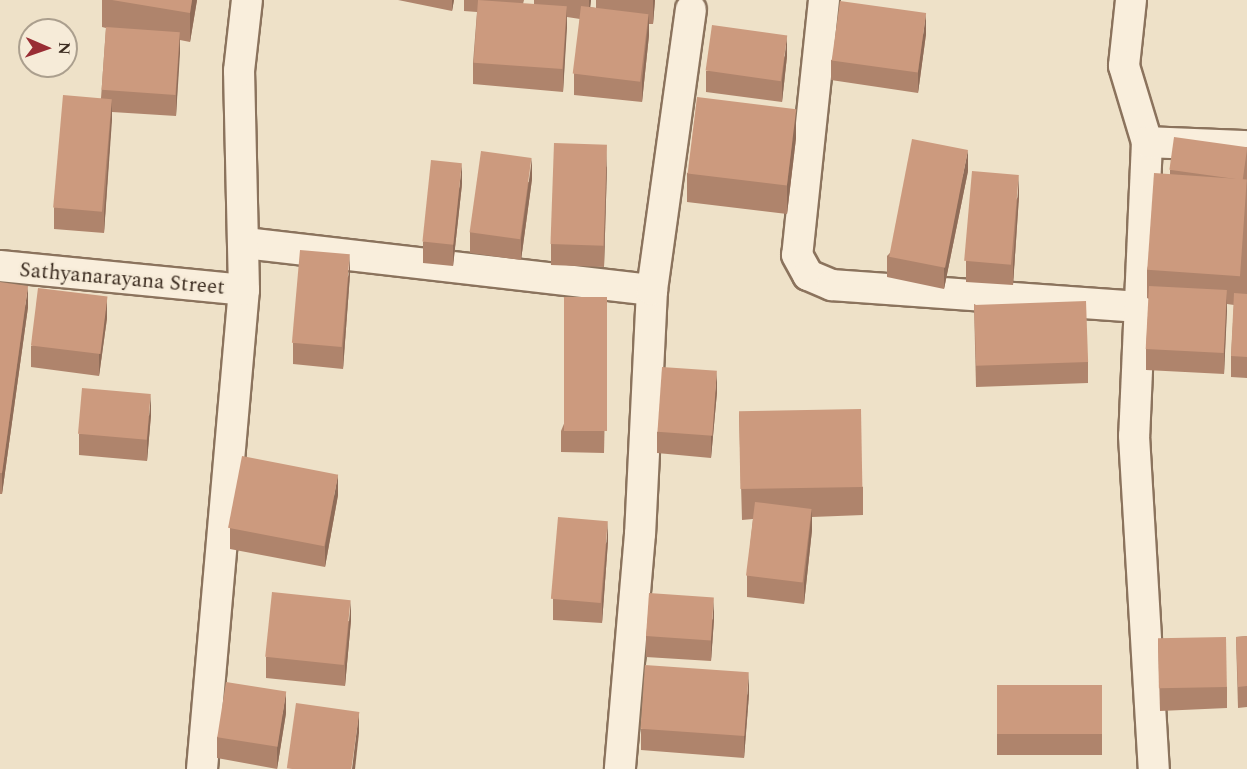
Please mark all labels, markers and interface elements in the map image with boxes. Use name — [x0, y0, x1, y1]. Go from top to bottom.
north arrow — [18, 18, 78, 78]
text: N — [52, 42, 76, 56]
street label: Sathyanarayana Street — [18, 257, 226, 301]

